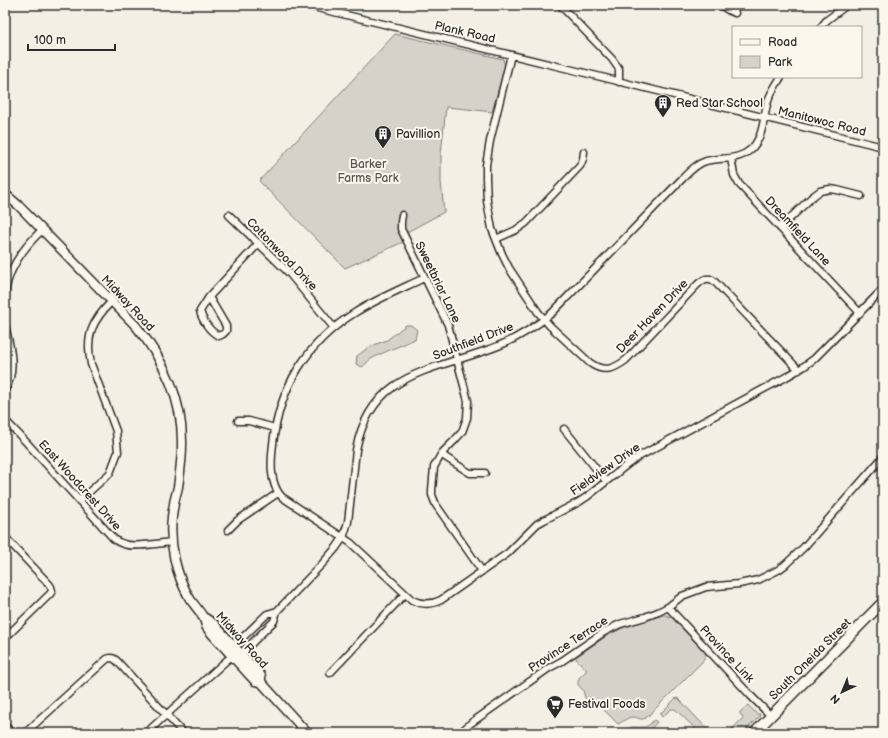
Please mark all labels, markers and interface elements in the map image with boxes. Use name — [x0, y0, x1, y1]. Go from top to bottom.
street label: Plank Road — [433, 18, 497, 47]
scale bar — [28, 26, 115, 52]
legend — [732, 26, 862, 78]
text: 100 m — [34, 33, 66, 48]
text: Road — [768, 35, 797, 50]
text: Park — [768, 55, 792, 70]
building icon: Red Star School — [653, 93, 673, 118]
place label: Red Star School — [676, 96, 763, 111]
street label: Manitowoc Road — [776, 103, 868, 140]
building icon: Pavillion — [373, 124, 393, 149]
place label: Pavillion — [396, 127, 440, 142]
park label: Barker Farms Park — [337, 157, 399, 186]
street label: Dreamfield Lane — [762, 193, 834, 269]
street label: Cottonwood Drive — [243, 215, 320, 294]
street label: Sweetbriar Lane — [411, 239, 464, 325]
street label: Midway Road — [98, 272, 157, 335]
street label: Deer Haven Drive — [613, 276, 691, 356]
street label: Southfield Drive — [431, 319, 515, 364]
street label: East Woodcrest Drive — [35, 437, 124, 534]
street label: Fieldview Drive — [568, 440, 643, 499]
street label: Midway Road — [212, 609, 271, 672]
street label: Province Terrace — [526, 613, 611, 676]
street label: South Oneida Street — [766, 615, 855, 703]
street label: Province Link — [696, 623, 757, 686]
north arrow — [822, 672, 862, 712]
text: N — [828, 691, 843, 706]
supermarket icon: Festival Foods — [545, 694, 565, 719]
place label: Festival Foods — [568, 697, 646, 712]

